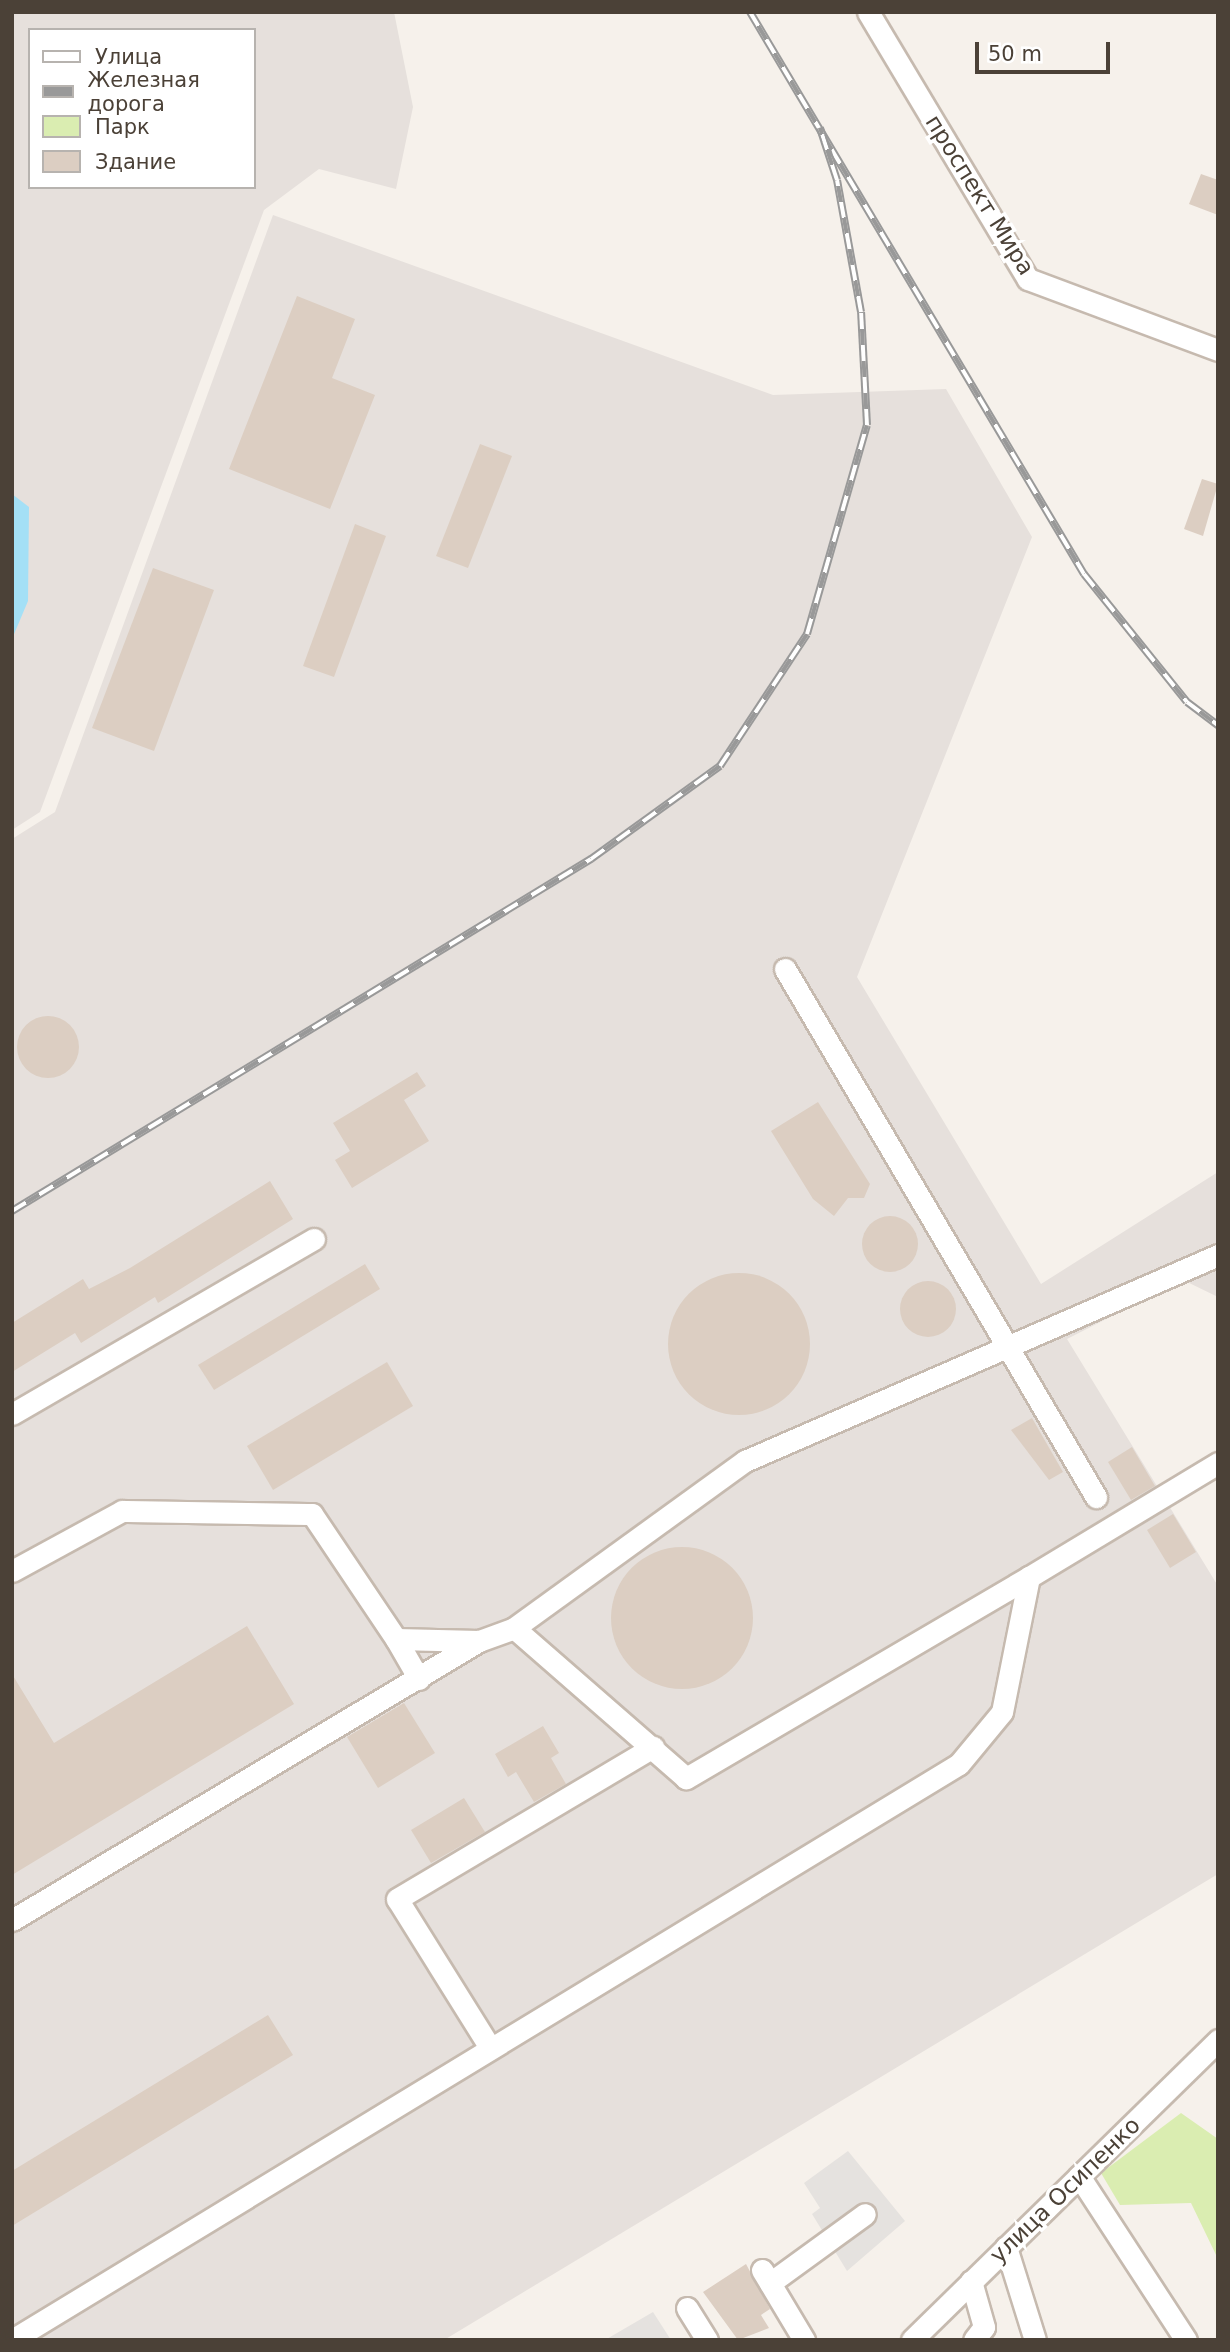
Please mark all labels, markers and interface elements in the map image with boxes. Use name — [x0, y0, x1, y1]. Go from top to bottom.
legend — [28, 28, 256, 189]
scale bar — [978, 28, 1113, 72]
text: 50 m — [988, 42, 1042, 66]
text: Улица — [95, 45, 162, 69]
text: Железная дорога — [88, 68, 200, 116]
street label: проспект Мира — [920, 110, 1040, 280]
text: Парк — [95, 115, 150, 139]
text: Здание — [95, 150, 176, 174]
street label: улица Осипенко — [984, 2111, 1146, 2269]

